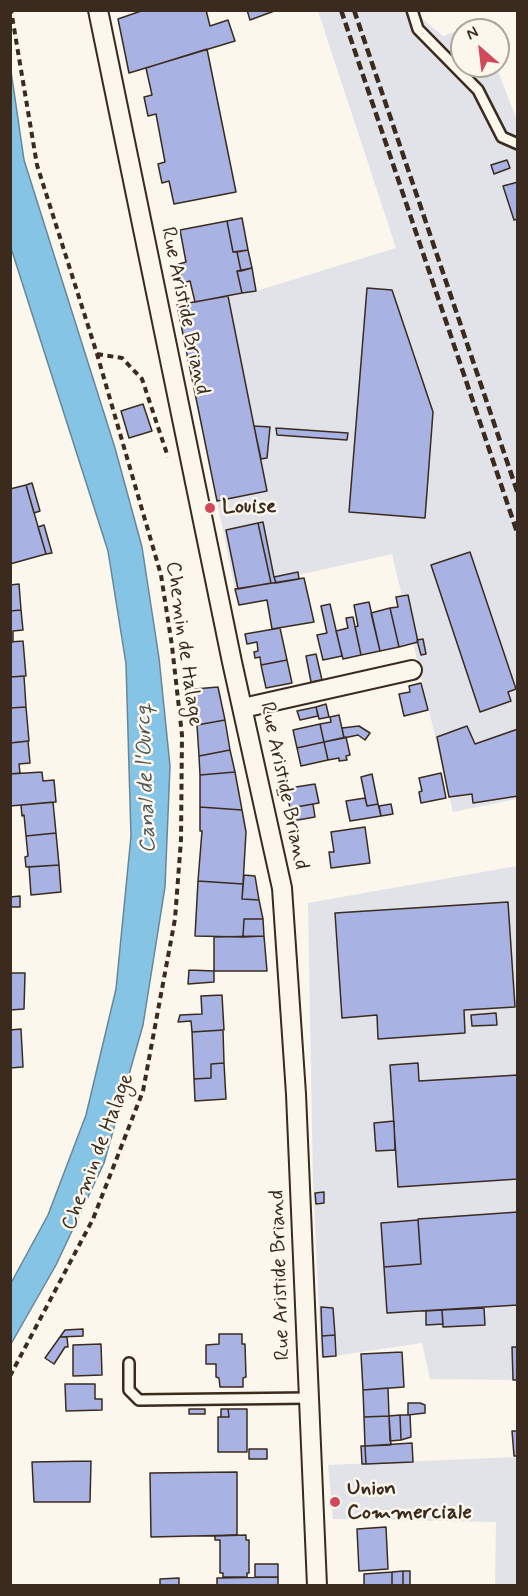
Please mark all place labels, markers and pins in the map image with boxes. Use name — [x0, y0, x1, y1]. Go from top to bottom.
place label: Louise — [222, 495, 276, 521]
marker: Louise — [203, 501, 217, 515]
place label: Union Commerciale — [347, 1477, 472, 1527]
marker: Union Commerciale — [328, 1495, 342, 1509]

